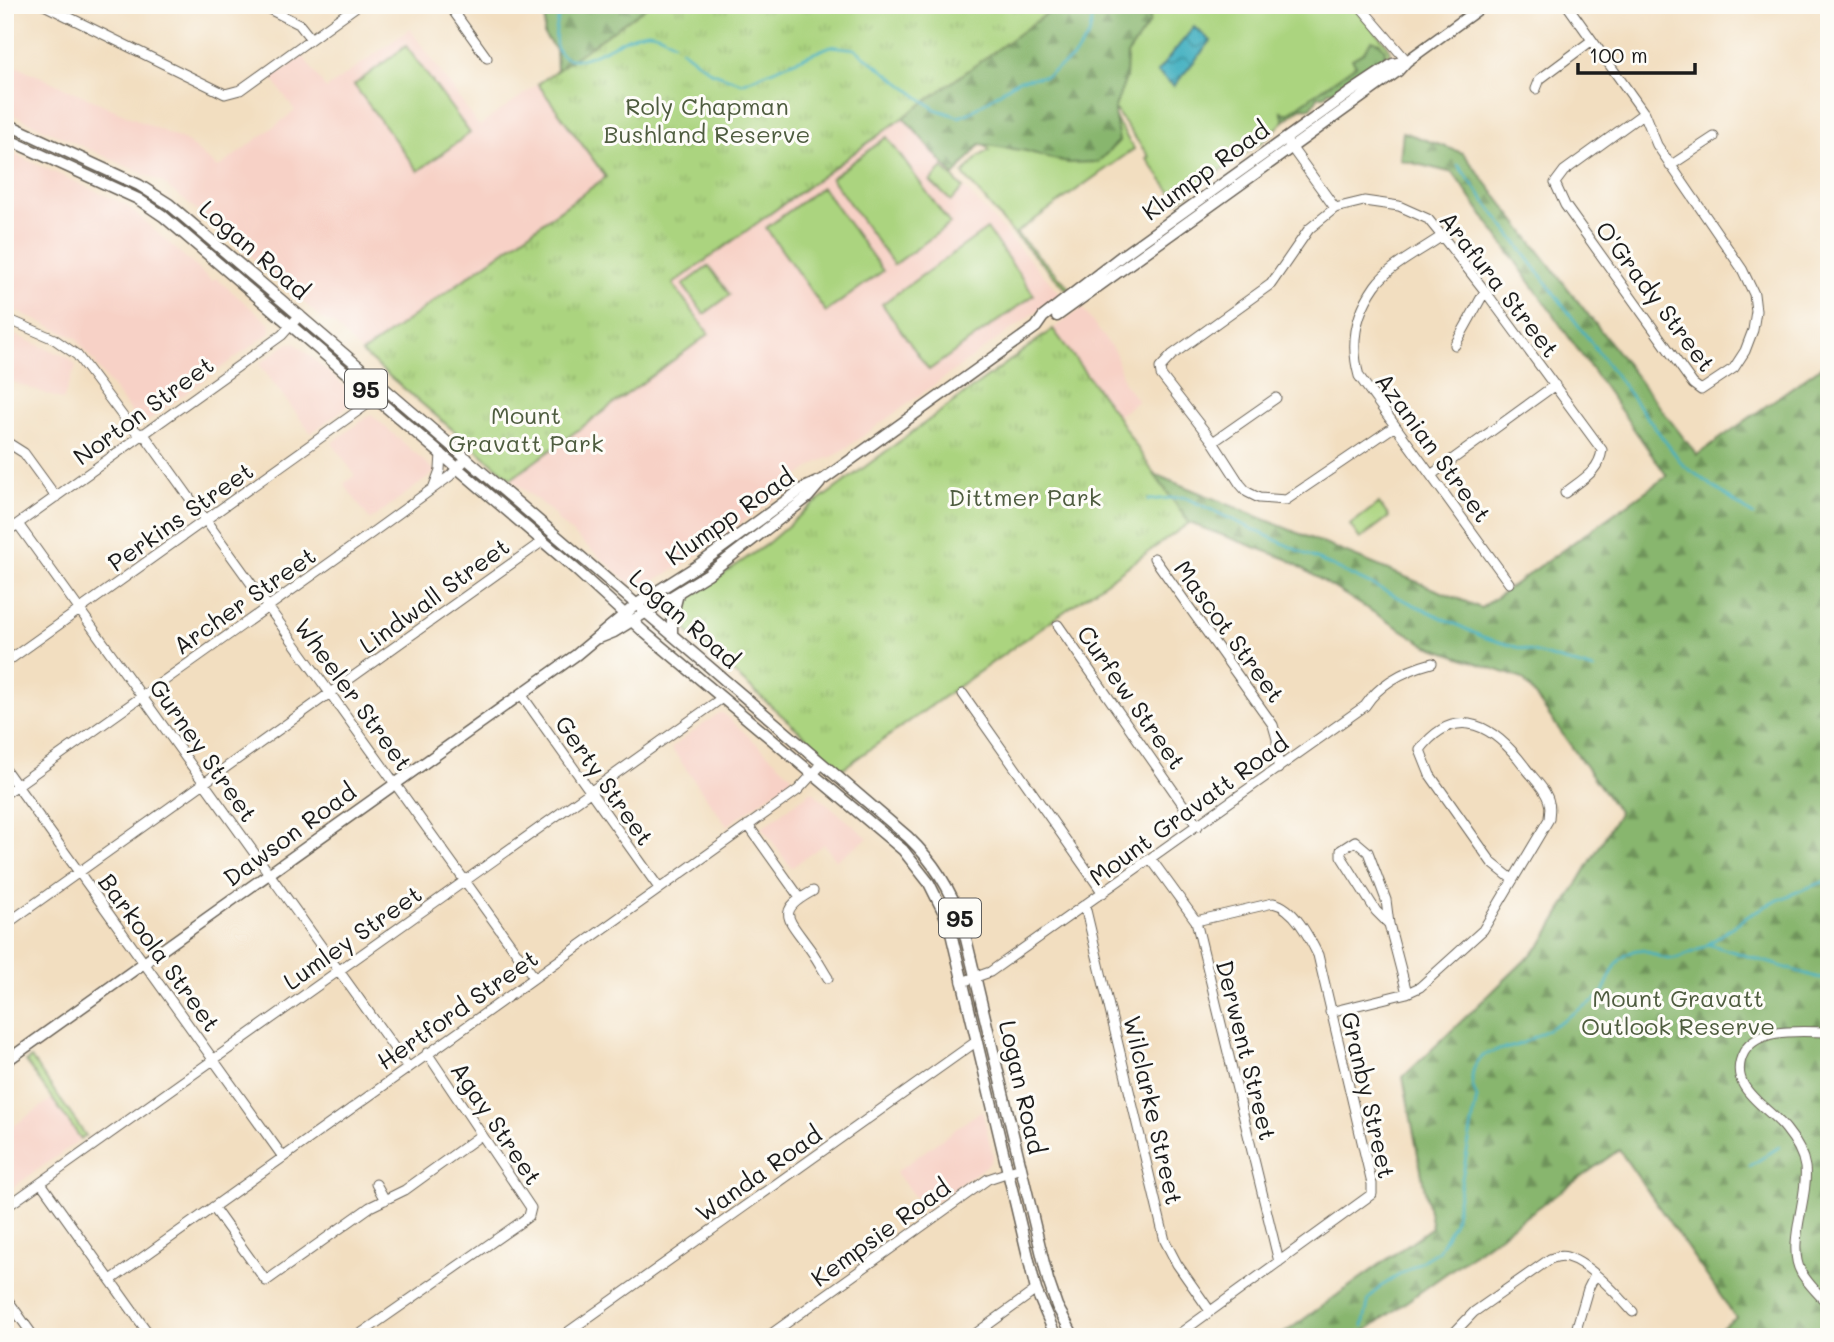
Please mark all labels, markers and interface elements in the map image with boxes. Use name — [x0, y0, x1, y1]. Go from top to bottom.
scale bar — [1578, 32, 1696, 76]
text: 100 m — [1589, 41, 1648, 68]
park label: Roly Chapman Bushland Reserve — [604, 90, 810, 149]
street label: Klumpp Road — [1135, 113, 1275, 227]
street label: Logan Road — [193, 193, 317, 305]
street label: Arafura Street — [1433, 205, 1567, 363]
street label: O'Grady Street — [1589, 214, 1723, 378]
street label: Norton Street — [67, 349, 219, 471]
street label: Azanian Street — [1369, 366, 1499, 528]
road number: 95 — [345, 370, 387, 408]
park label: Mount Gravatt Park — [448, 399, 604, 458]
street label: Perkins Street — [101, 454, 259, 578]
street label: Klumpp Road — [659, 460, 799, 572]
park label: Dittmer Park — [948, 481, 1102, 512]
street label: Lindwall Street — [353, 530, 515, 660]
street label: Archer Street — [167, 539, 321, 661]
street label: Mascot Street — [1168, 554, 1292, 708]
street label: Logan Road — [623, 562, 747, 674]
street label: Wheeler Street — [288, 612, 420, 776]
street label: Curfew Street — [1071, 619, 1193, 775]
street label: Gurney Street — [143, 672, 265, 828]
street label: Gerty Street — [549, 709, 661, 851]
street label: Mount Gravatt Road — [1082, 726, 1294, 892]
street label: Dawson Road — [216, 775, 362, 893]
street label: Barkoola Street — [92, 867, 228, 1037]
street label: Lumley Street — [277, 878, 427, 996]
road number: 95 — [939, 898, 981, 937]
street label: Hertford Street — [371, 942, 543, 1076]
street label: Derwent Street — [1210, 957, 1284, 1143]
park label: Mount Gravatt Outlook Reserve — [1581, 982, 1775, 1041]
street label: Granby Street — [1335, 1009, 1403, 1181]
street label: Wilclarke Street — [1117, 1012, 1191, 1208]
street label: Logan Road — [993, 1017, 1053, 1157]
street label: Agay Street — [444, 1055, 550, 1191]
street label: Wanda Road — [689, 1118, 827, 1228]
street label: Kempsie Road — [804, 1171, 956, 1293]

